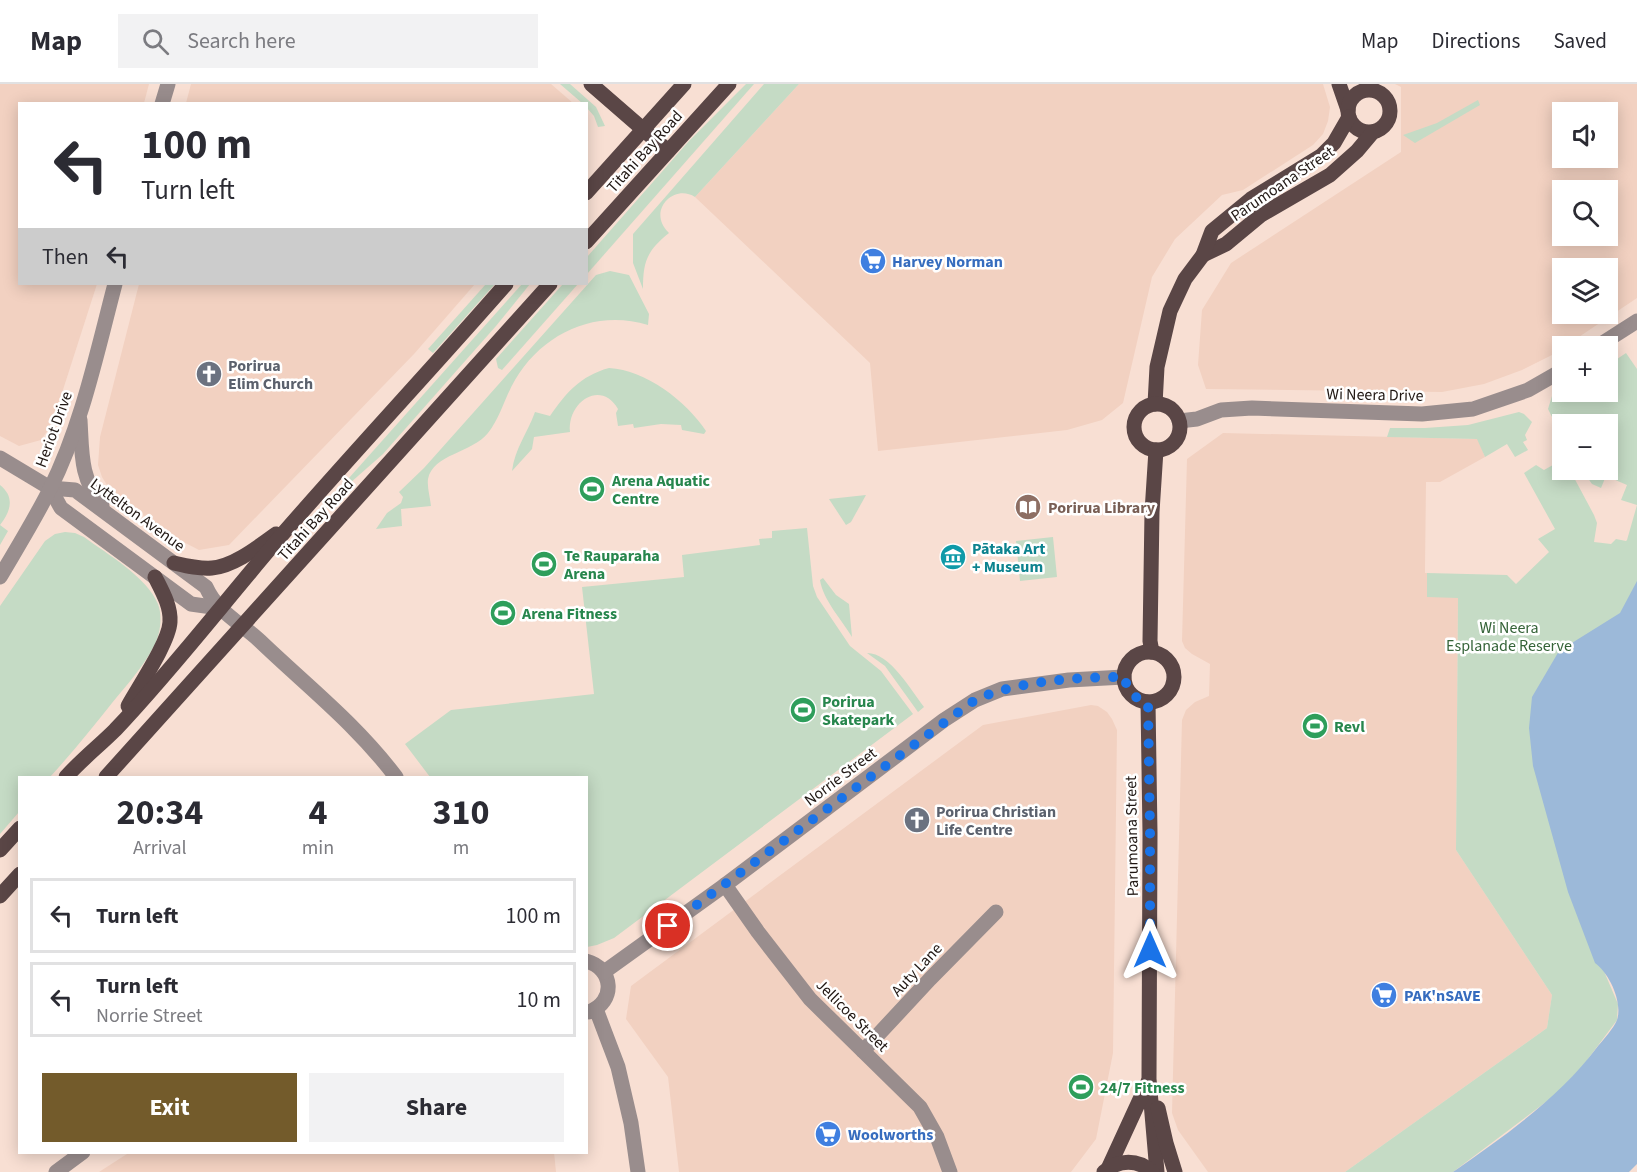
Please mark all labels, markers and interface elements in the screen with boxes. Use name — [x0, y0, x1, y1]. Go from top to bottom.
search box — [118, 14, 538, 68]
text: Map — [30, 21, 82, 61]
icon: search — [139, 25, 172, 58]
text: Search here — [187, 25, 296, 57]
text: Map — [1361, 26, 1399, 56]
text: Directions — [1432, 26, 1520, 56]
text: Saved — [1553, 26, 1607, 56]
map controls — [1552, 102, 1618, 480]
button: sound — [1552, 102, 1618, 168]
street label: Titahi Bay Road — [602, 106, 688, 198]
text: 100 m — [141, 115, 252, 175]
icon: left — [42, 126, 120, 204]
street label: Parumoana Street — [1226, 141, 1339, 227]
text: Turn left — [141, 171, 235, 210]
button: search — [1552, 180, 1618, 246]
icon: left — [101, 240, 134, 273]
text: Then — [42, 241, 89, 273]
supermarket icon: Harvey Norman — [858, 246, 888, 276]
place label: Harvey Norman — [892, 251, 1003, 273]
button: layers — [1552, 258, 1618, 324]
button: + — [1552, 336, 1618, 402]
place label: Porirua Elim Church — [228, 355, 313, 395]
church icon: Porirua Elim Church — [194, 359, 224, 389]
street label: Wi Neera Drive — [1326, 383, 1424, 407]
street label: Heriot Drive — [30, 388, 78, 470]
button: − — [1552, 414, 1618, 480]
place label: Arena Aquatic Centre — [611, 470, 711, 510]
street label: Lyttelton Avenue — [86, 473, 189, 557]
street label: Titahi Bay Road — [273, 474, 359, 566]
sports icon: Arena Aquatic Centre — [577, 474, 607, 504]
library icon: Porirua Library — [1013, 492, 1043, 522]
place label: Porirua Library — [1048, 497, 1156, 519]
place label: Pātaka Art + Museum — [972, 538, 1045, 578]
museum icon: Pātaka Art + Museum — [938, 542, 968, 572]
place label: Te Rauparaha Arena — [563, 545, 660, 585]
sports icon: Te Rauparaha Arena — [529, 549, 559, 579]
sports icon: Arena Fitness — [488, 598, 518, 628]
place label: Arena Fitness — [521, 603, 617, 625]
park label: Wi Neera Esplanade Reserve — [1446, 617, 1572, 657]
place label: Porirua Skatepark — [822, 691, 895, 731]
sports icon: Porirua Skatepark — [788, 695, 818, 725]
sports icon: Revl — [1300, 711, 1330, 741]
place label: Revl — [1334, 716, 1365, 738]
street label: Norrie Street — [800, 742, 882, 811]
street label: Parumoana Street — [1120, 775, 1144, 896]
text: 20:34 — [116, 787, 203, 838]
text: 4 — [308, 787, 327, 838]
text: 310 — [433, 787, 490, 838]
place label: Porirua Christian Life Centre — [936, 801, 1056, 841]
church icon: Porirua Christian Life Centre — [902, 805, 932, 835]
text: Arrival — [133, 834, 187, 862]
text: min — [302, 834, 334, 862]
text: m — [453, 834, 469, 862]
icon: left — [45, 899, 78, 932]
text: Turn left — [96, 900, 178, 932]
text: 100 m — [506, 900, 561, 932]
pin — [642, 900, 693, 951]
icon: arrive — [651, 909, 684, 942]
position arrow — [1118, 918, 1182, 982]
street label: Auty Lane — [886, 938, 947, 1001]
text: Turn left — [96, 970, 178, 1002]
street label: Jellicoe Street — [811, 975, 894, 1057]
supermarket icon: PAK'nSAVE — [1369, 980, 1399, 1010]
icon: left — [45, 983, 78, 1016]
text: 10 m — [516, 984, 561, 1016]
place label: PAK'nSAVE — [1404, 985, 1481, 1007]
text: Norrie Street — [96, 1002, 203, 1030]
sports icon: 24/7 Fitness — [1066, 1072, 1096, 1102]
button: Exit — [42, 1073, 297, 1142]
button: Share — [309, 1073, 564, 1142]
place label: 24/7 Fitness — [1100, 1077, 1185, 1099]
supermarket icon: Woolworths — [813, 1119, 843, 1149]
place label: Woolworths — [848, 1124, 933, 1146]

